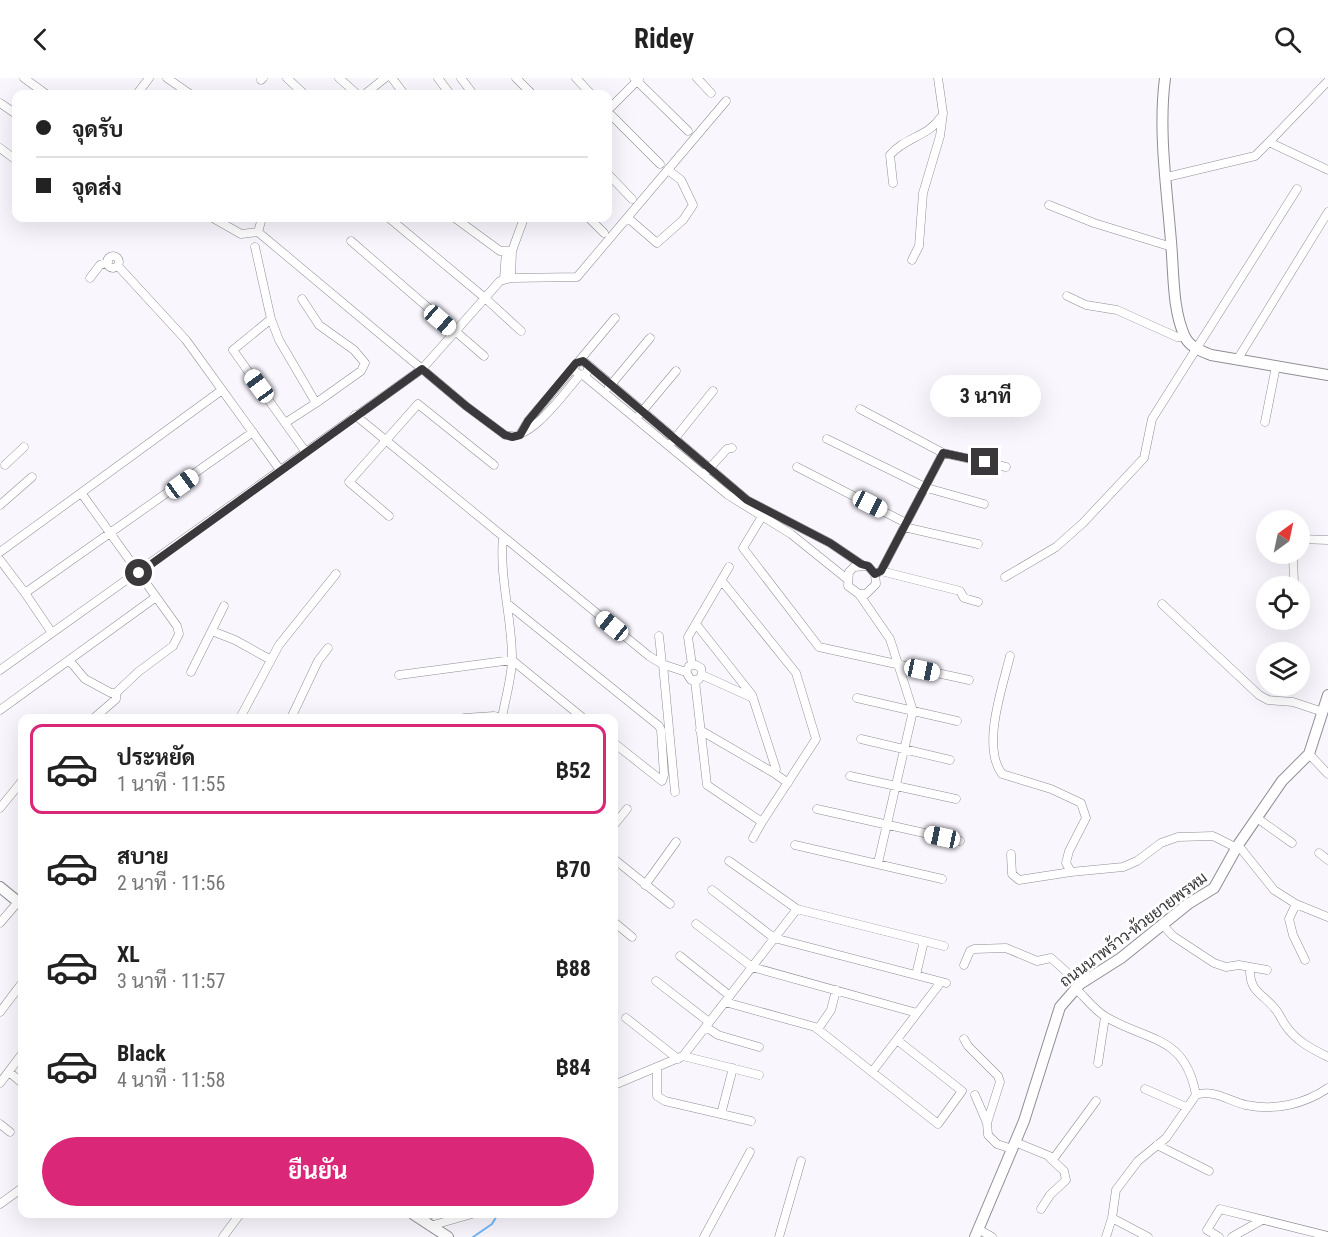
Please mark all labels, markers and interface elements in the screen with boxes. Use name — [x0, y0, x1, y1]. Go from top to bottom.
icon: back — [24, 23, 57, 56]
text: Ridey — [634, 23, 694, 55]
icon: search — [1271, 23, 1304, 56]
text: จุดรับ — [72, 117, 123, 142]
text: จุดส่ง — [72, 175, 122, 200]
car — [421, 301, 459, 339]
car — [241, 366, 277, 406]
callout: 3 นาที — [930, 375, 1040, 417]
text: 3 นาที — [960, 384, 1011, 408]
route end — [971, 448, 998, 475]
car — [162, 466, 202, 502]
car — [850, 488, 890, 520]
north arrow — [1256, 510, 1310, 564]
map controls — [1256, 510, 1310, 696]
route start — [125, 559, 152, 586]
button: locate — [1256, 576, 1310, 630]
car — [592, 608, 632, 644]
button: layers — [1256, 642, 1310, 696]
car — [903, 657, 941, 683]
icon: car — [45, 742, 99, 796]
text: ประหยัด — [117, 745, 195, 770]
text: ฿52 — [555, 758, 591, 783]
text: 1 นาที · 11:55 — [117, 772, 225, 796]
car — [923, 824, 961, 850]
icon: car — [45, 841, 99, 895]
text: สบาย — [117, 844, 169, 869]
text: ฿70 — [555, 857, 591, 882]
street label: ถนนนาพร้าว-ห้วยยายพรหม — [1055, 867, 1211, 991]
text: 2 นาที · 11:56 — [117, 871, 225, 895]
icon: car — [45, 940, 99, 994]
text: XL — [117, 942, 140, 967]
text: ฿88 — [555, 956, 591, 981]
text: 3 นาที · 11:57 — [117, 969, 225, 993]
icon: car — [45, 1039, 99, 1093]
text: Black — [117, 1041, 166, 1066]
text: ฿84 — [555, 1055, 591, 1080]
text: 4 นาที · 11:58 — [117, 1068, 225, 1092]
button: ยืนยัน — [42, 1137, 594, 1206]

